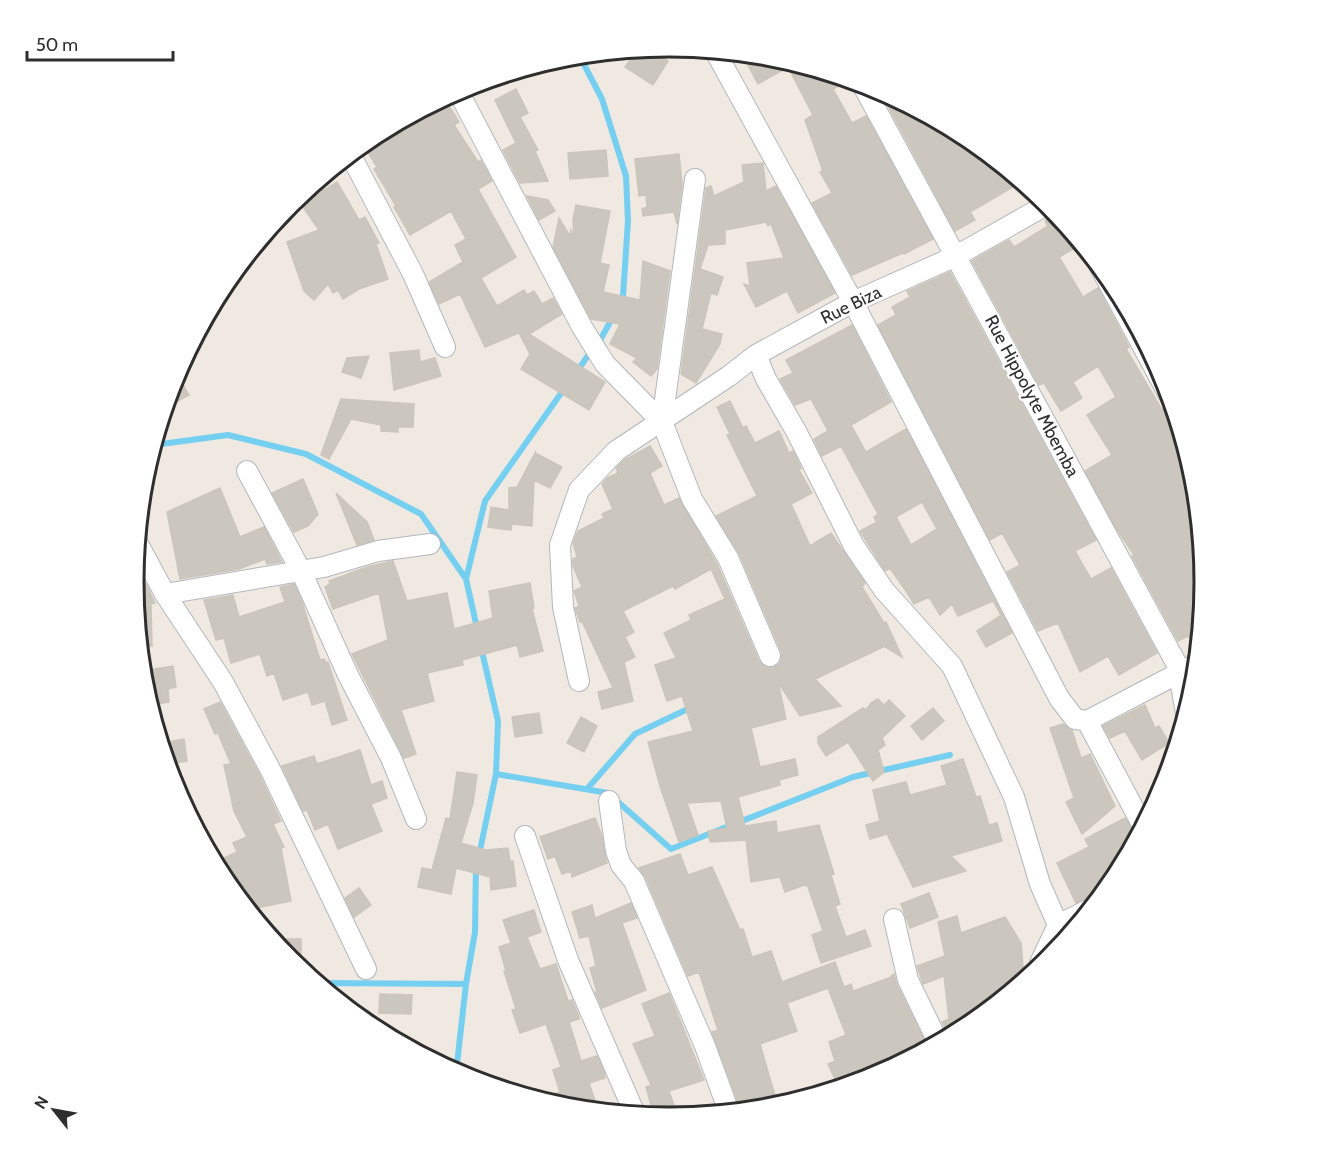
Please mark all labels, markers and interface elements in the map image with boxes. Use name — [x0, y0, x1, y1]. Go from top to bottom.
scale bar — [27, 24, 172, 62]
text: 50 m — [36, 34, 78, 56]
street label: Rue Biza — [817, 281, 885, 329]
street label: Rue Hippolyte Mbemba — [980, 311, 1084, 481]
north arrow — [24, 1080, 84, 1140]
text: N — [31, 1093, 53, 1112]

